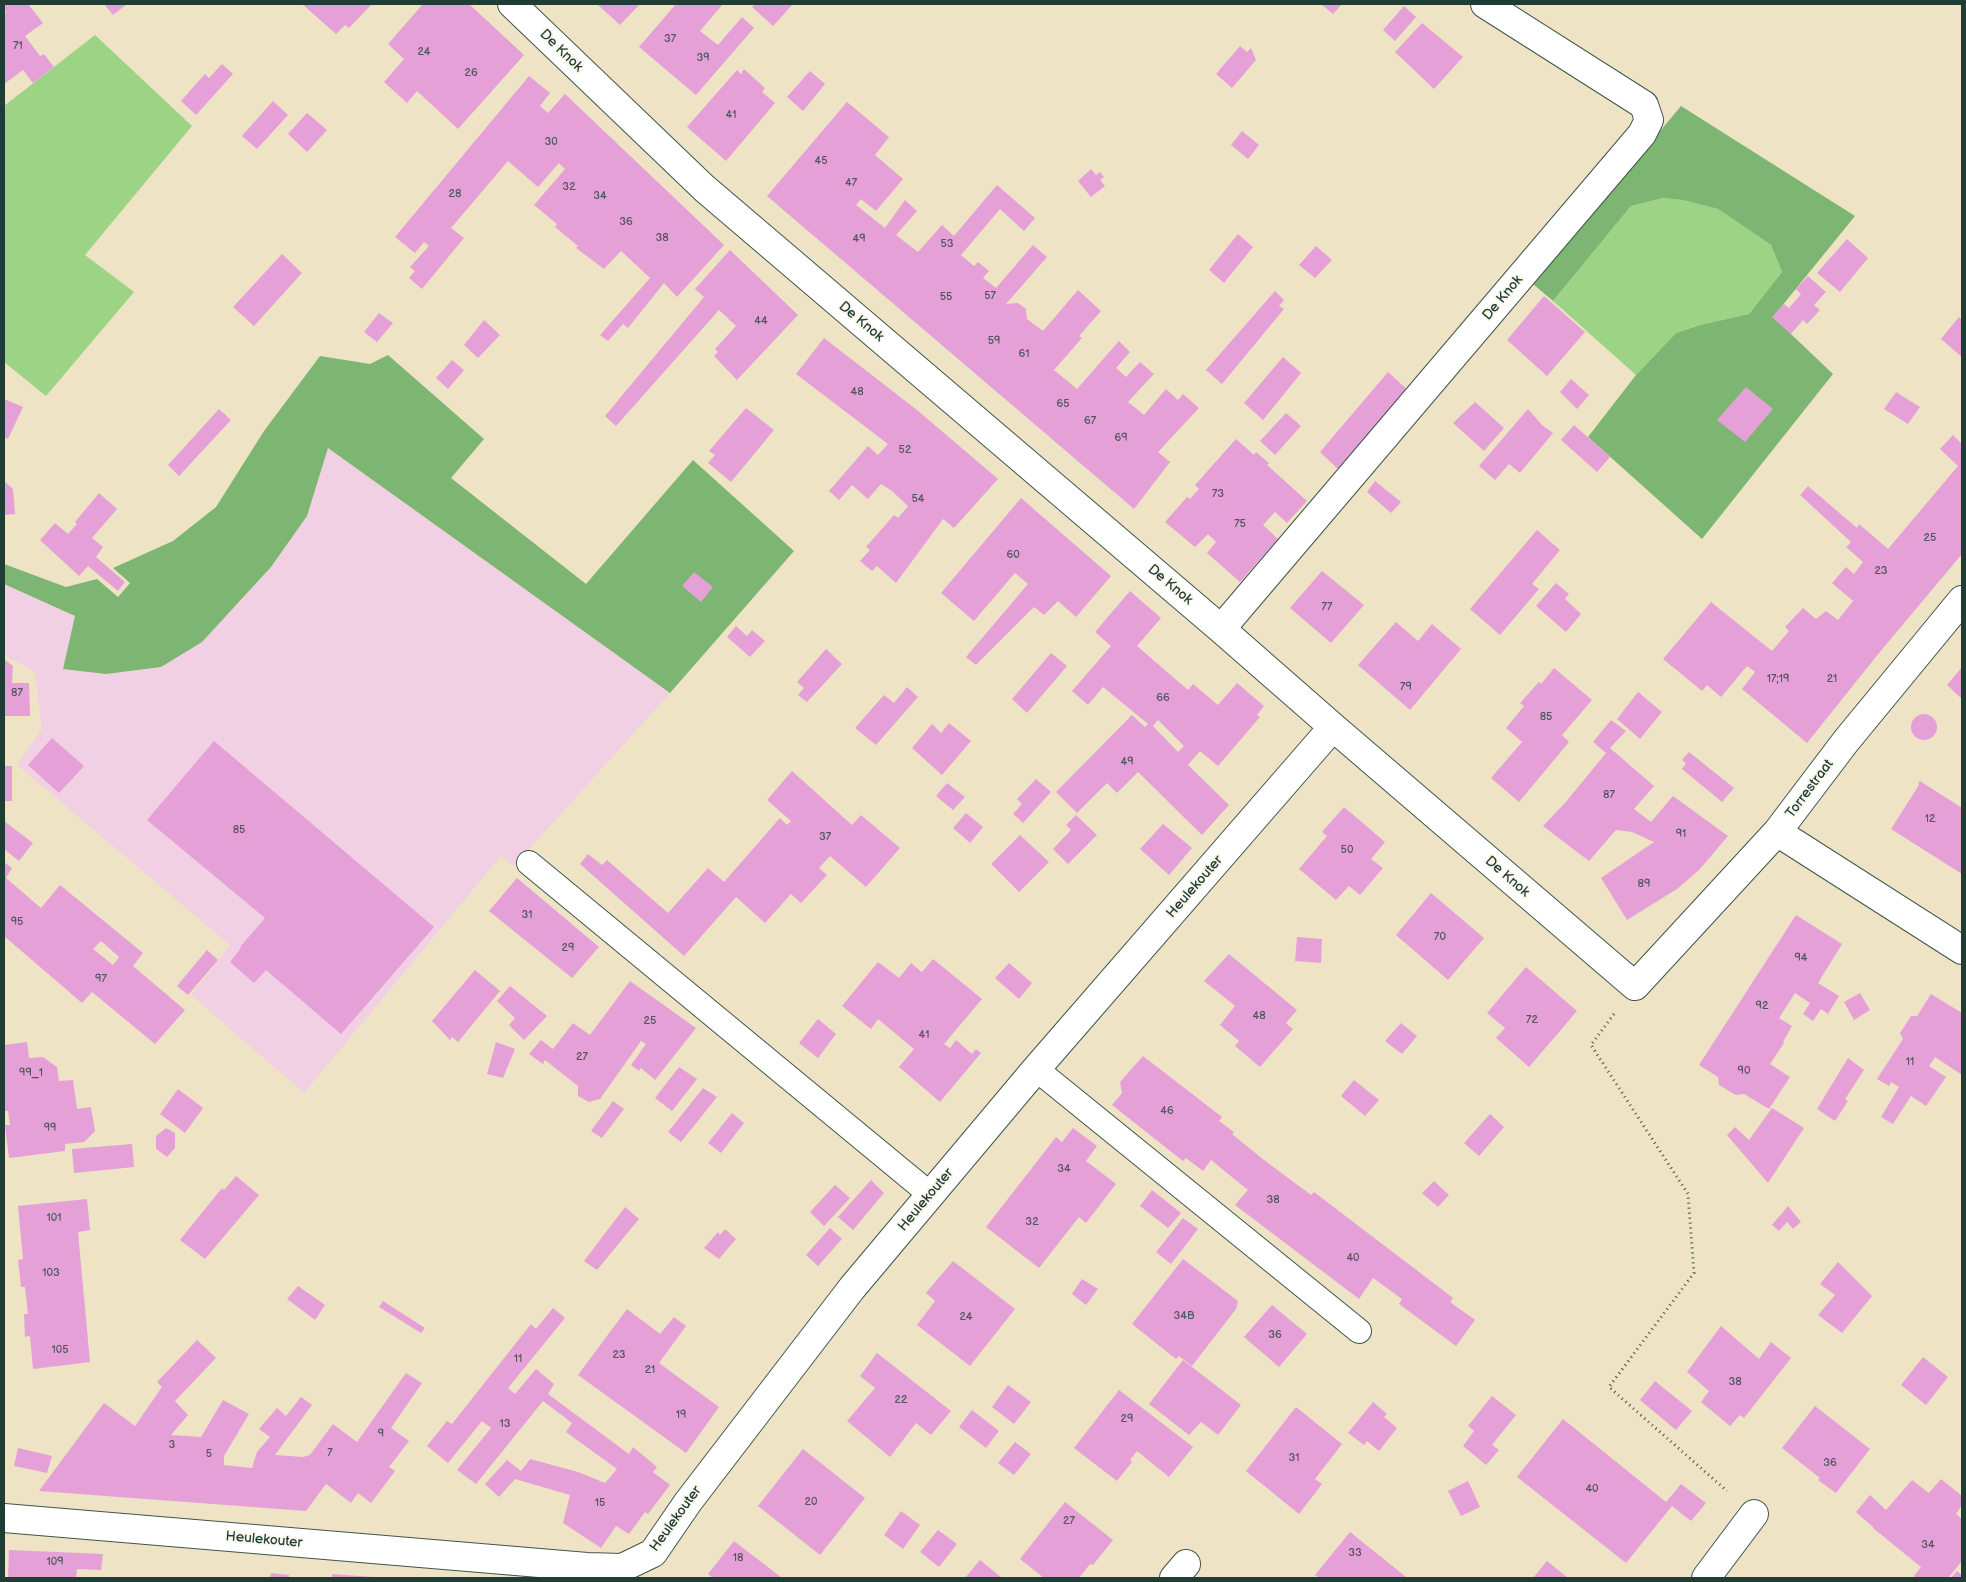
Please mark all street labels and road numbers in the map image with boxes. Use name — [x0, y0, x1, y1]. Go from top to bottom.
street label: De Knok — [536, 26, 586, 76]
street label: De Knok — [1479, 272, 1527, 324]
street label: De Knok — [835, 298, 887, 346]
street label: De Knok — [1144, 561, 1196, 609]
street label: Torrestraat — [1782, 756, 1838, 822]
street label: Heulekouter — [1163, 852, 1227, 922]
street label: De Knok — [1481, 853, 1533, 901]
street label: Heulekouter — [895, 1165, 957, 1235]
street label: Heulekouter — [647, 1483, 705, 1555]
street label: Heulekouter — [225, 1528, 303, 1552]

